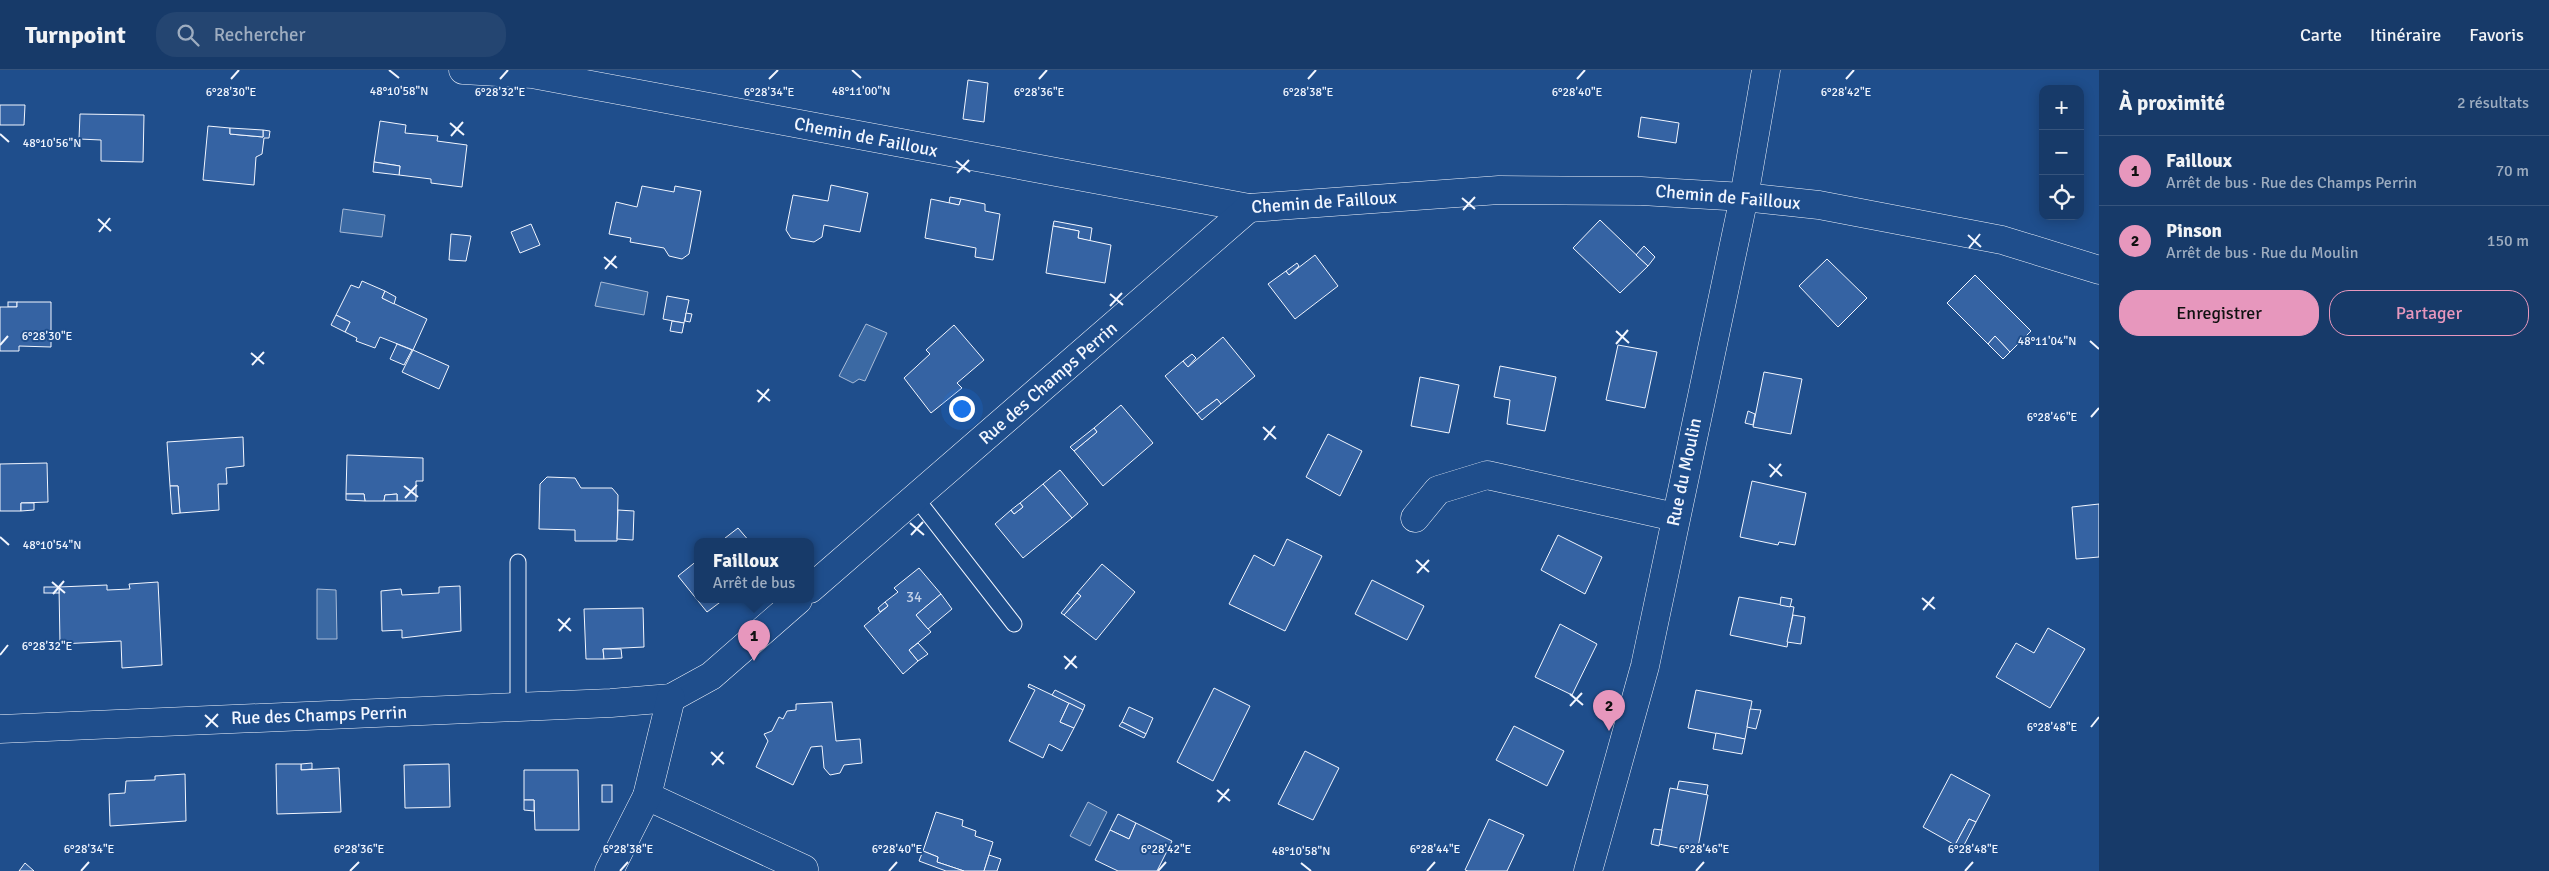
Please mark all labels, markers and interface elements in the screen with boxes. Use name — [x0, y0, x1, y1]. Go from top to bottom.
search box — [156, 12, 506, 57]
text: Turnpoint — [25, 20, 126, 50]
icon: search — [174, 21, 202, 49]
text: Rechercher — [214, 23, 306, 47]
text: Carte — [2300, 24, 2342, 46]
text: Itinéraire — [2370, 24, 2441, 46]
text: Favoris — [2469, 24, 2524, 46]
text: 48°10'58"N — [370, 84, 428, 99]
text: 48°11'00"N — [832, 84, 890, 99]
text: 6°28'30"E — [206, 85, 257, 100]
text: 6°28'32"E — [475, 85, 526, 100]
text: 6°28'34"E — [744, 85, 795, 100]
text: 6°28'36"E — [1014, 85, 1065, 100]
text: 6°28'38"E — [1283, 85, 1334, 100]
text: 6°28'40"E — [1552, 85, 1603, 100]
text: 6°28'42"E — [1821, 85, 1872, 100]
map controls — [2039, 85, 2084, 220]
button: + — [2039, 85, 2084, 130]
text: À proximité — [2119, 90, 2225, 116]
text: 2 résultats — [2457, 93, 2529, 113]
street label: Chemin de Failloux — [792, 112, 940, 162]
button: − — [2039, 130, 2084, 175]
text: 48°10'56"N — [23, 136, 81, 151]
text: Failloux — [2166, 149, 2232, 173]
text: 1 — [2131, 161, 2139, 181]
text: 70 m — [2495, 161, 2529, 181]
text: Arrêt de bus · Rue des Champs Perrin — [2166, 173, 2417, 193]
button: locate — [2039, 175, 2084, 220]
street label: Chemin de Failloux — [1654, 180, 1802, 214]
street label: Chemin de Failloux — [1251, 186, 1398, 218]
text: Pinson — [2166, 219, 2222, 243]
text: 2 — [2131, 231, 2139, 251]
text: 150 m — [2487, 231, 2529, 251]
text: Arrêt de bus · Rue du Moulin — [2166, 243, 2358, 263]
button: Enregistrer — [2119, 290, 2319, 336]
button: Partager — [2329, 290, 2529, 336]
street label: Rue des Champs Perrin — [974, 317, 1122, 449]
text: 6°28'30"E — [22, 329, 73, 344]
text: 48°11'04"N — [2018, 334, 2076, 349]
your location — [949, 396, 975, 422]
text: 6°28'46"E — [2027, 410, 2078, 425]
street label: Rue du Moulin — [1662, 416, 1706, 528]
text: 48°10'54"N — [23, 538, 81, 553]
popup — [694, 538, 814, 603]
text: Failloux — [713, 549, 779, 573]
text: Arrêt de bus — [713, 573, 795, 593]
house number: 34 — [906, 588, 922, 606]
pin: 1 — [738, 620, 770, 661]
text: 6°28'32"E — [22, 639, 73, 654]
pin: 2 — [1593, 690, 1625, 731]
street label: Rue des Champs Perrin — [231, 701, 407, 729]
text: 6°28'48"E — [2027, 720, 2078, 735]
text: 6°28'34"E — [64, 842, 115, 857]
text: 6°28'36"E — [334, 842, 385, 857]
text: 6°28'38"E — [603, 842, 654, 857]
text: 6°28'40"E — [872, 842, 923, 857]
text: 6°28'42"E — [1141, 842, 1192, 857]
text: 6°28'44"E — [1410, 842, 1461, 857]
text: 6°28'46"E — [1679, 842, 1730, 857]
text: 6°28'48"E — [1948, 842, 1999, 857]
text: 48°10'58"N — [1272, 844, 1330, 859]

